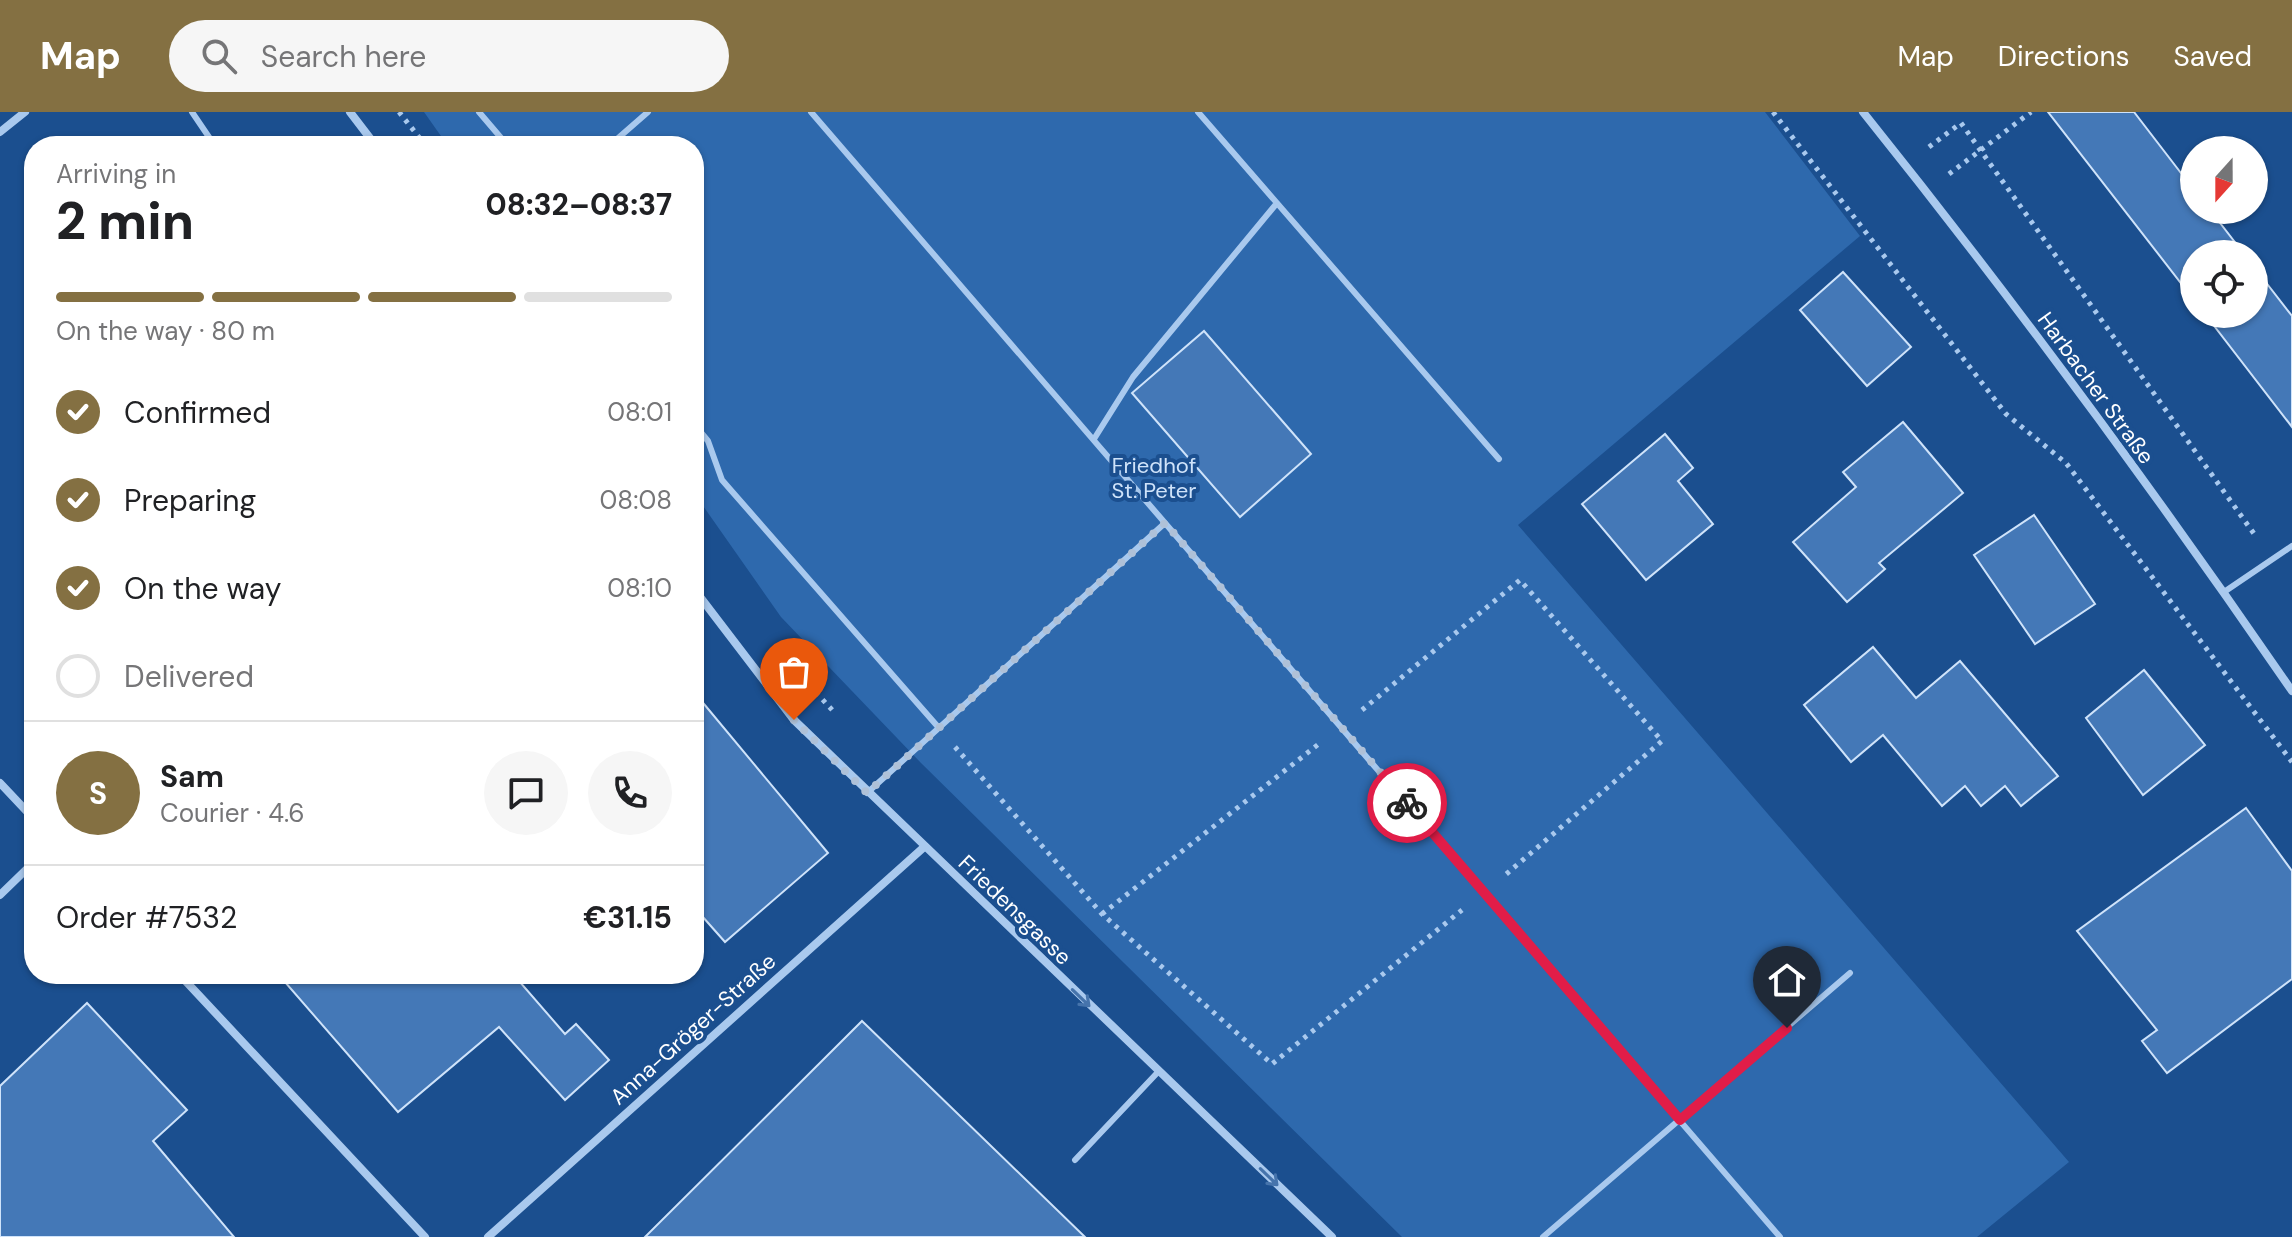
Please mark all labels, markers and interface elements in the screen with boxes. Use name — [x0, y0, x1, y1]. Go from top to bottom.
search box — [169, 20, 729, 92]
text: Map — [40, 31, 121, 81]
icon: search — [197, 34, 241, 78]
text: Search here — [261, 37, 426, 76]
text: Map — [1897, 38, 1954, 75]
text: Directions — [1998, 38, 2130, 75]
text: Saved — [2174, 38, 2252, 75]
north arrow — [2180, 136, 2268, 224]
map controls — [2180, 136, 2268, 328]
text: Arriving in — [56, 157, 176, 191]
text: 08:32–08:37 — [485, 185, 672, 224]
text: 2 min — [56, 187, 194, 255]
button: locate — [2180, 240, 2268, 328]
street label: Harbacher Straße — [2031, 306, 2161, 470]
text: On the way · 80 m — [56, 314, 275, 348]
icon: check — [56, 390, 100, 434]
text: Confirmed — [124, 393, 271, 432]
text: 08:01 — [607, 395, 672, 429]
park label: Friedhof St. Peter — [1112, 451, 1196, 505]
icon: check — [56, 478, 100, 522]
text: Preparing — [124, 481, 256, 520]
text: 08:08 — [600, 483, 672, 517]
icon: check — [56, 566, 100, 610]
text: On the way — [124, 569, 281, 608]
text: 08:10 — [607, 571, 672, 605]
pin — [760, 638, 828, 720]
icon: bag — [772, 650, 816, 694]
text: Delivered — [124, 657, 254, 696]
button: chat — [484, 751, 568, 835]
button: phone — [588, 751, 672, 835]
text: Sam — [160, 757, 224, 796]
courier — [1367, 763, 1447, 843]
text: S — [89, 774, 107, 813]
icon: bike — [1385, 781, 1429, 825]
text: Courier · 4.6 — [160, 796, 305, 830]
street label: Friedensgasse — [952, 849, 1078, 971]
text: Order #7532 — [56, 898, 237, 937]
text: €31.15 — [583, 898, 672, 937]
pin — [1753, 946, 1821, 1028]
street label: Anna-Gröger-Straße — [604, 947, 782, 1111]
icon: home — [1765, 958, 1809, 1002]
one-way arrow — [1071, 988, 1090, 1007]
one-way arrow — [1259, 1167, 1278, 1186]

